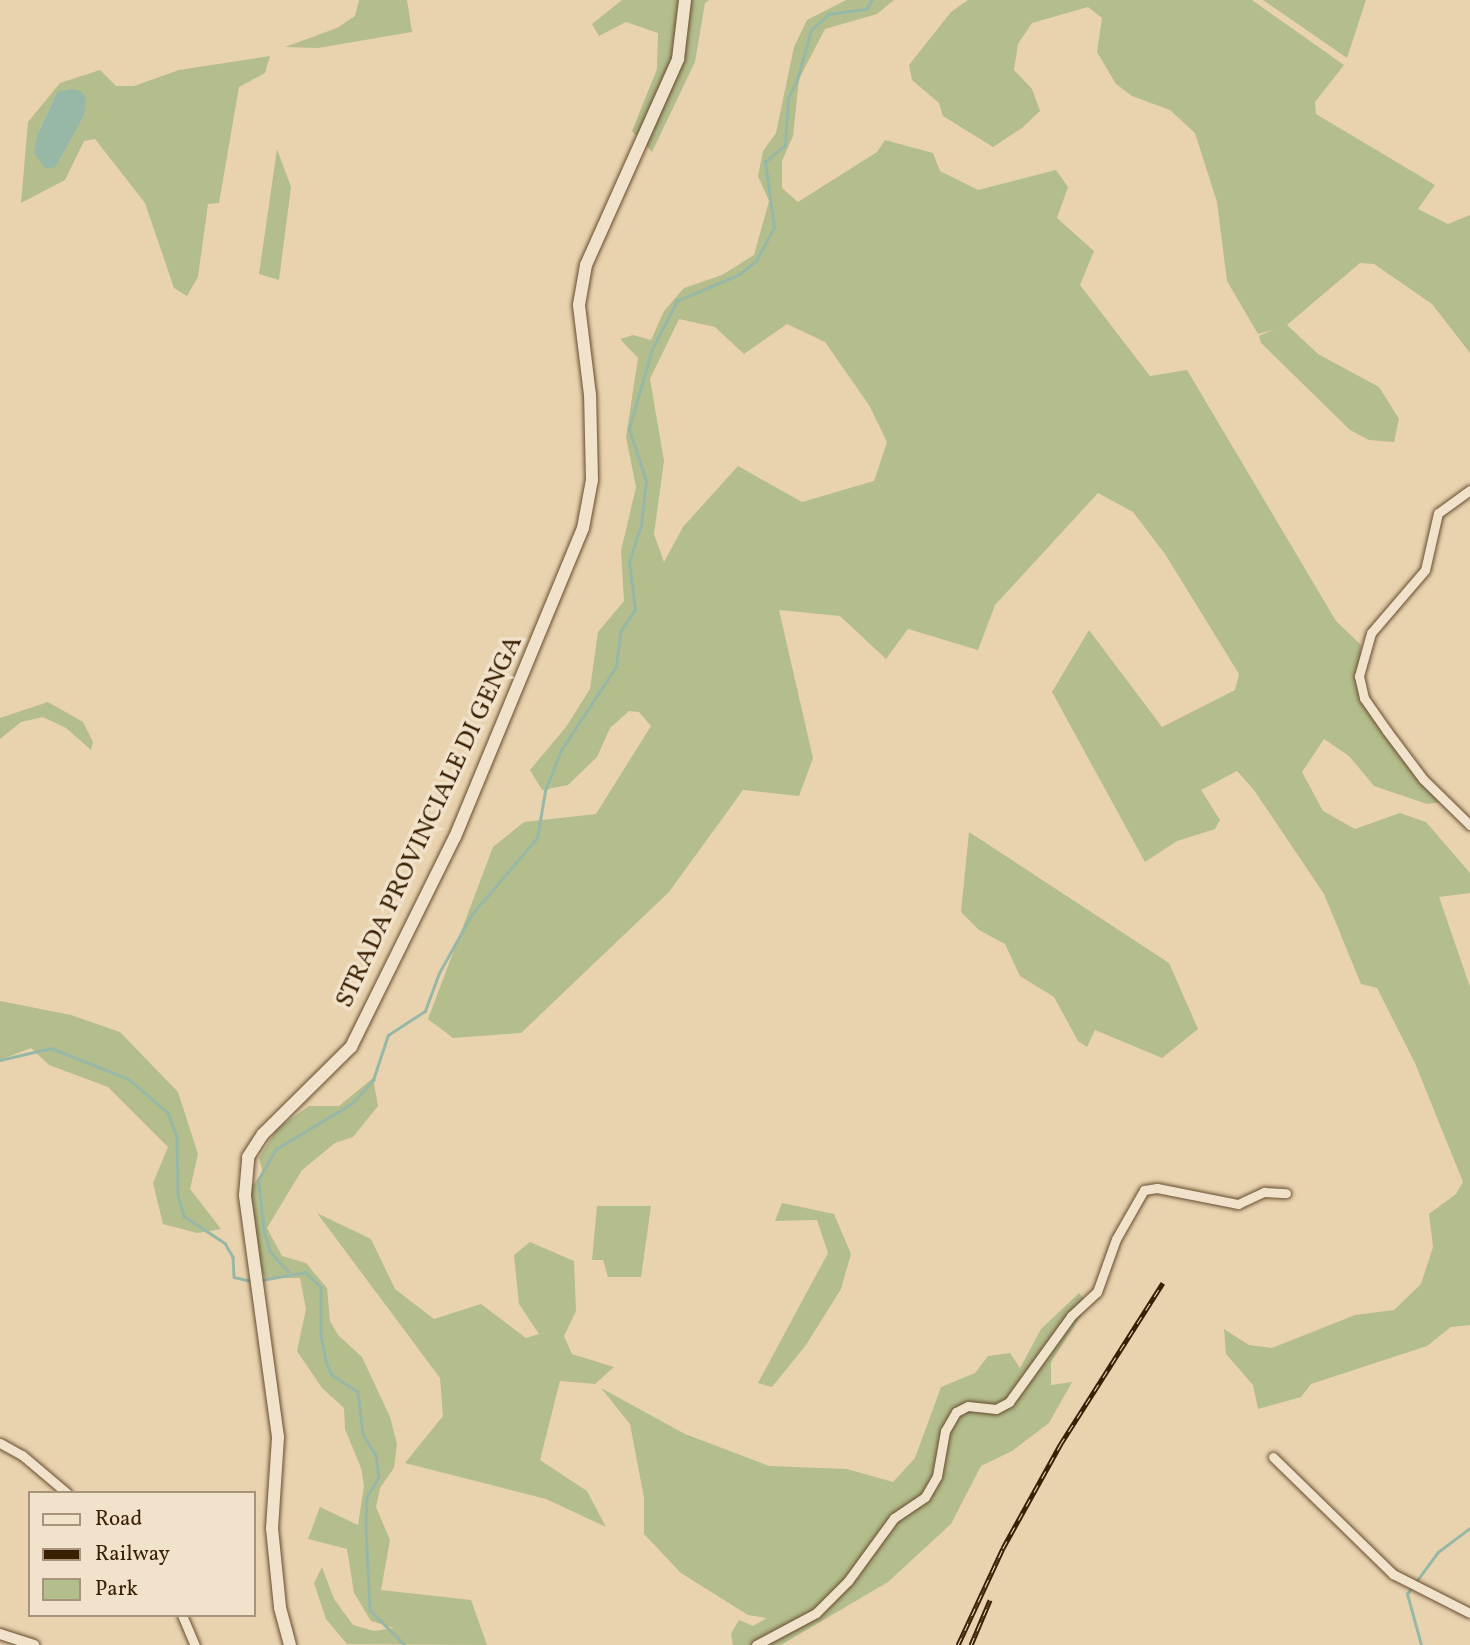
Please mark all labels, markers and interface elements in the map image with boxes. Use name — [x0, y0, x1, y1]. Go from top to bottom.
street label: STRADA PROVINCIALE DI GENGA — [330, 631, 530, 1013]
legend — [28, 1491, 256, 1617]
text: Road — [95, 1505, 142, 1534]
text: Railway — [95, 1540, 170, 1569]
text: Park — [95, 1575, 138, 1604]

